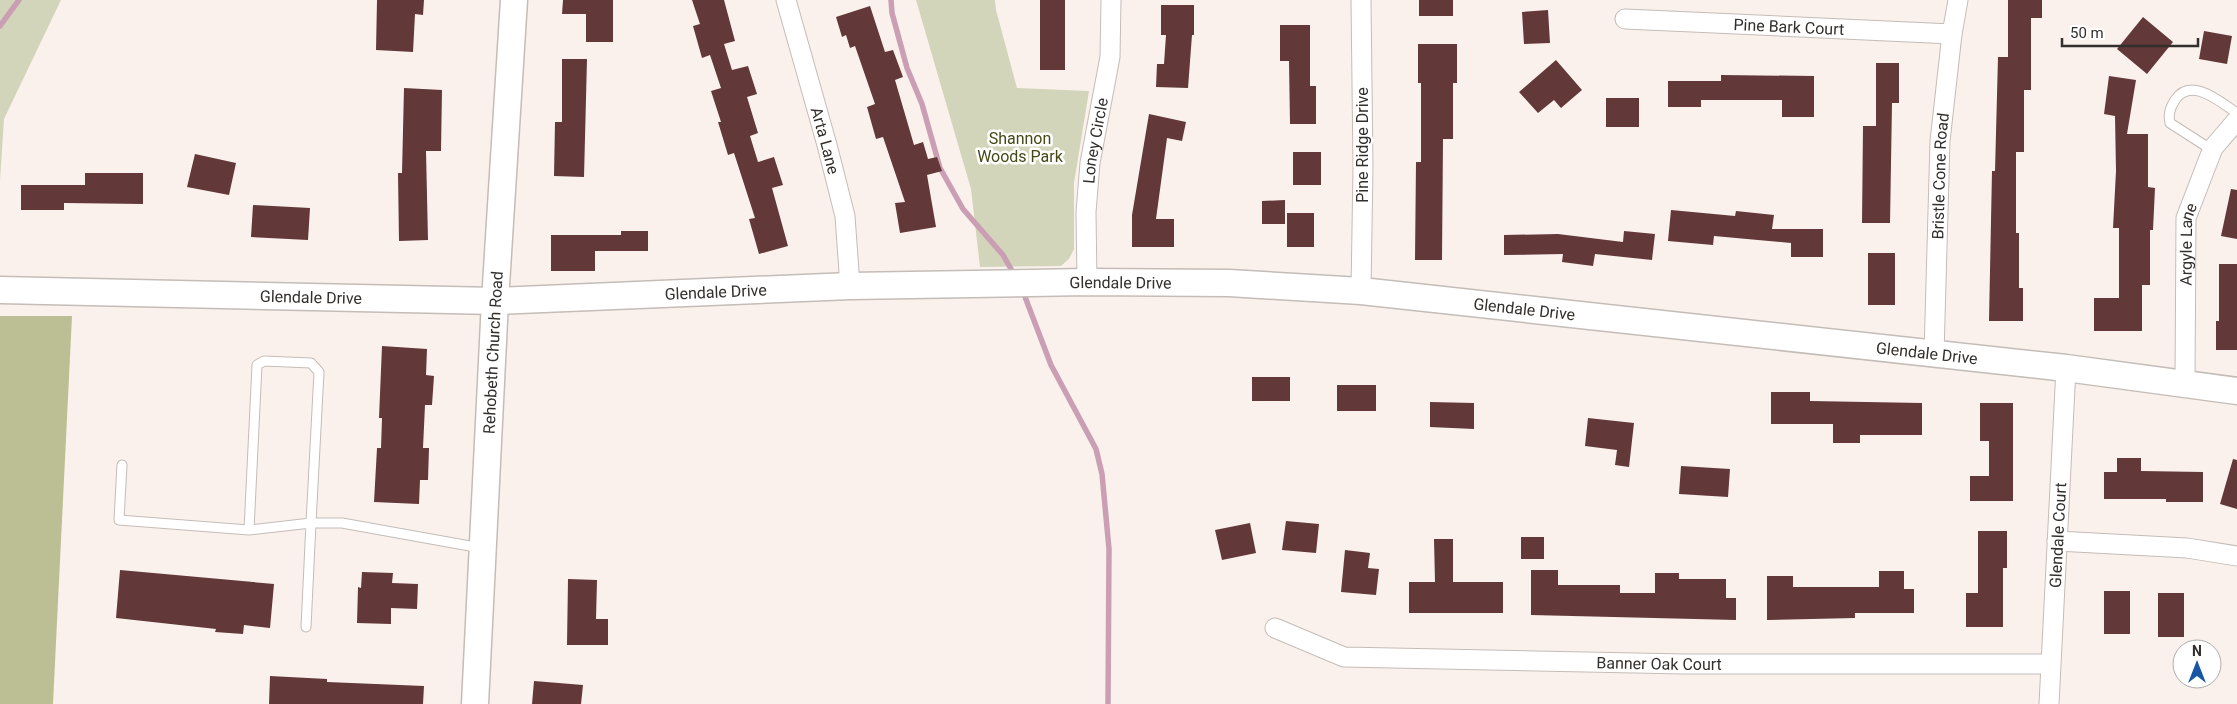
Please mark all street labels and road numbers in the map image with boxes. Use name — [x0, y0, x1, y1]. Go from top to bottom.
street label: Pine Bark Court — [1733, 15, 1845, 39]
street label: Pine Ridge Drive — [1353, 87, 1372, 203]
street label: Loney Circle — [1079, 96, 1112, 184]
street label: Arta Lane — [807, 105, 843, 176]
street label: Bristle Cone Road — [1928, 112, 1953, 240]
street label: Argyle Lane — [2177, 200, 2201, 286]
street label: Rehobeth Church Road — [479, 270, 507, 434]
street label: Glendale Drive — [1069, 273, 1172, 293]
street label: Glendale Drive — [664, 281, 767, 304]
street label: Glendale Drive — [260, 287, 362, 308]
street label: Glendale Drive — [1472, 294, 1576, 324]
street label: Glendale Drive — [1875, 338, 1979, 368]
street label: Glendale Court — [2046, 482, 2070, 588]
street label: Banner Oak Court — [1596, 653, 1722, 674]

